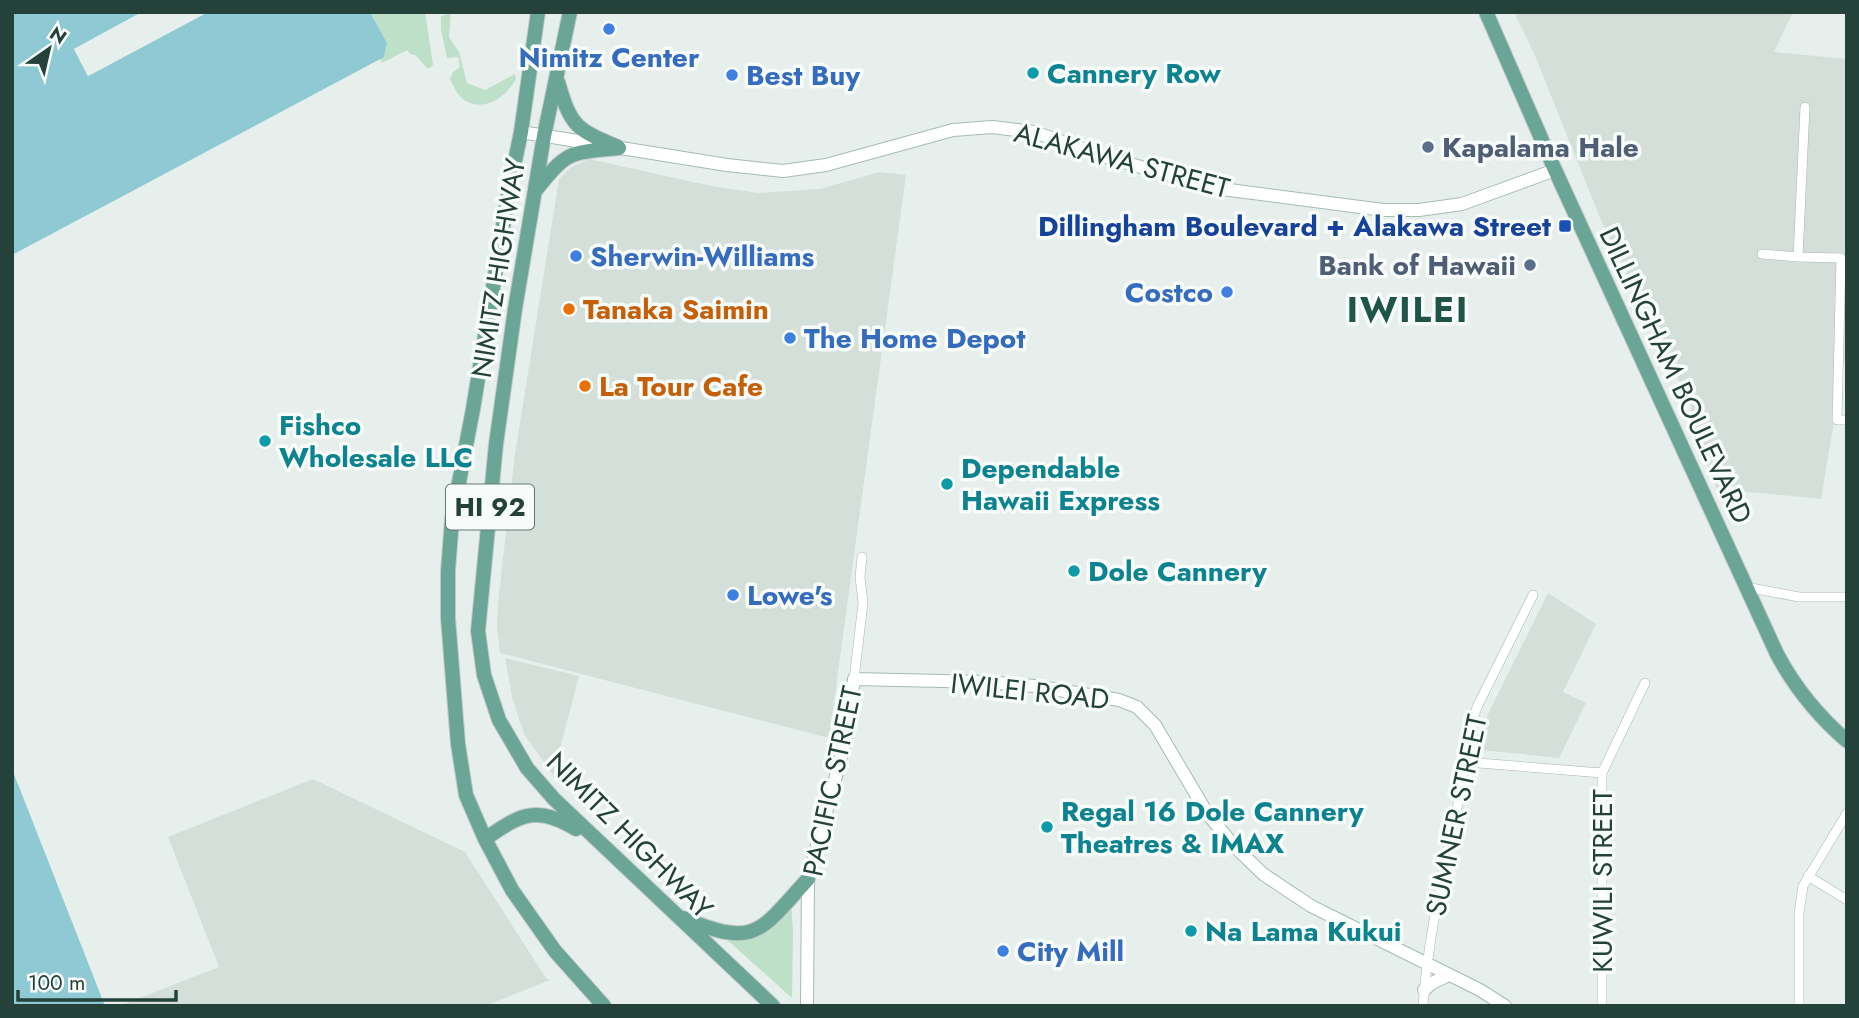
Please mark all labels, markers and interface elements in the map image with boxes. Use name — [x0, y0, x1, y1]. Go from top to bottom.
north arrow — [14, 14, 84, 84]
text: N — [44, 20, 72, 51]
marker: Nimitz Center — [601, 21, 617, 37]
place label: Nimitz Center — [519, 37, 700, 78]
place label: Cannery Row — [1047, 53, 1222, 94]
place label: Best Buy — [746, 55, 860, 96]
marker: Cannery Row — [1025, 65, 1041, 81]
marker: Best Buy — [724, 67, 740, 83]
street label: ALAKAWA STREET — [1010, 112, 1234, 209]
place label: Kapalama Hale — [1442, 127, 1639, 168]
marker: Kapalama Hale — [1420, 139, 1436, 155]
street label: NIMITZ HIGHWAY — [461, 155, 536, 381]
place label: Dillingham Boulevard + Alakawa Street — [1038, 206, 1551, 247]
marker: Dillingham Boulevard + Alakawa Street — [1557, 218, 1573, 234]
street label: DILLINGHAM BOULEVARD — [1589, 220, 1762, 530]
place label: Sherwin-Williams — [590, 236, 815, 277]
place label: Bank of Hawaii — [1318, 245, 1516, 286]
marker: Sherwin-Williams — [568, 248, 584, 264]
marker: Bank of Hawaii — [1522, 257, 1538, 273]
place label: Costco — [1125, 272, 1213, 313]
marker: Costco — [1219, 284, 1235, 300]
district label: IWILEI — [1347, 285, 1469, 335]
place label: Tanaka Saimin — [583, 289, 769, 330]
marker: Tanaka Saimin — [561, 301, 577, 317]
place label: The Home Depot — [804, 318, 1025, 359]
marker: The Home Depot — [782, 330, 798, 346]
place label: La Tour Cafe — [599, 366, 763, 407]
marker: La Tour Cafe — [577, 378, 593, 394]
place label: Fishco Wholesale LLC — [279, 405, 473, 478]
marker: Fishco Wholesale LLC — [257, 433, 273, 449]
place label: Dependable Hawaii Express — [961, 448, 1160, 521]
marker: Dependable Hawaii Express — [939, 476, 955, 492]
road number: HI 92 — [446, 485, 534, 530]
place label: Dole Cannery — [1088, 551, 1267, 592]
marker: Dole Cannery — [1066, 563, 1082, 579]
place label: Lowe's — [747, 575, 833, 616]
marker: Lowe's — [725, 587, 741, 603]
street label: IWILEI ROAD — [949, 663, 1111, 720]
street label: PACIFIC STREET — [792, 682, 873, 880]
street label: SUMNER STREET — [1415, 711, 1498, 919]
street label: NIMITZ HIGHWAY — [537, 743, 723, 928]
street label: KUWILI STREET — [1582, 789, 1623, 973]
place label: Regal 16 Dole Cannery Theatres & IMAX — [1061, 791, 1364, 864]
marker: Regal 16 Dole Cannery Theatres & IMAX — [1039, 819, 1055, 835]
place label: Na Lama Kukui — [1205, 911, 1402, 952]
marker: Na Lama Kukui — [1183, 923, 1199, 939]
place label: City Mill — [1017, 931, 1124, 972]
marker: City Mill — [995, 943, 1011, 959]
scale bar — [18, 958, 175, 1002]
text: 100 m — [28, 968, 85, 998]

